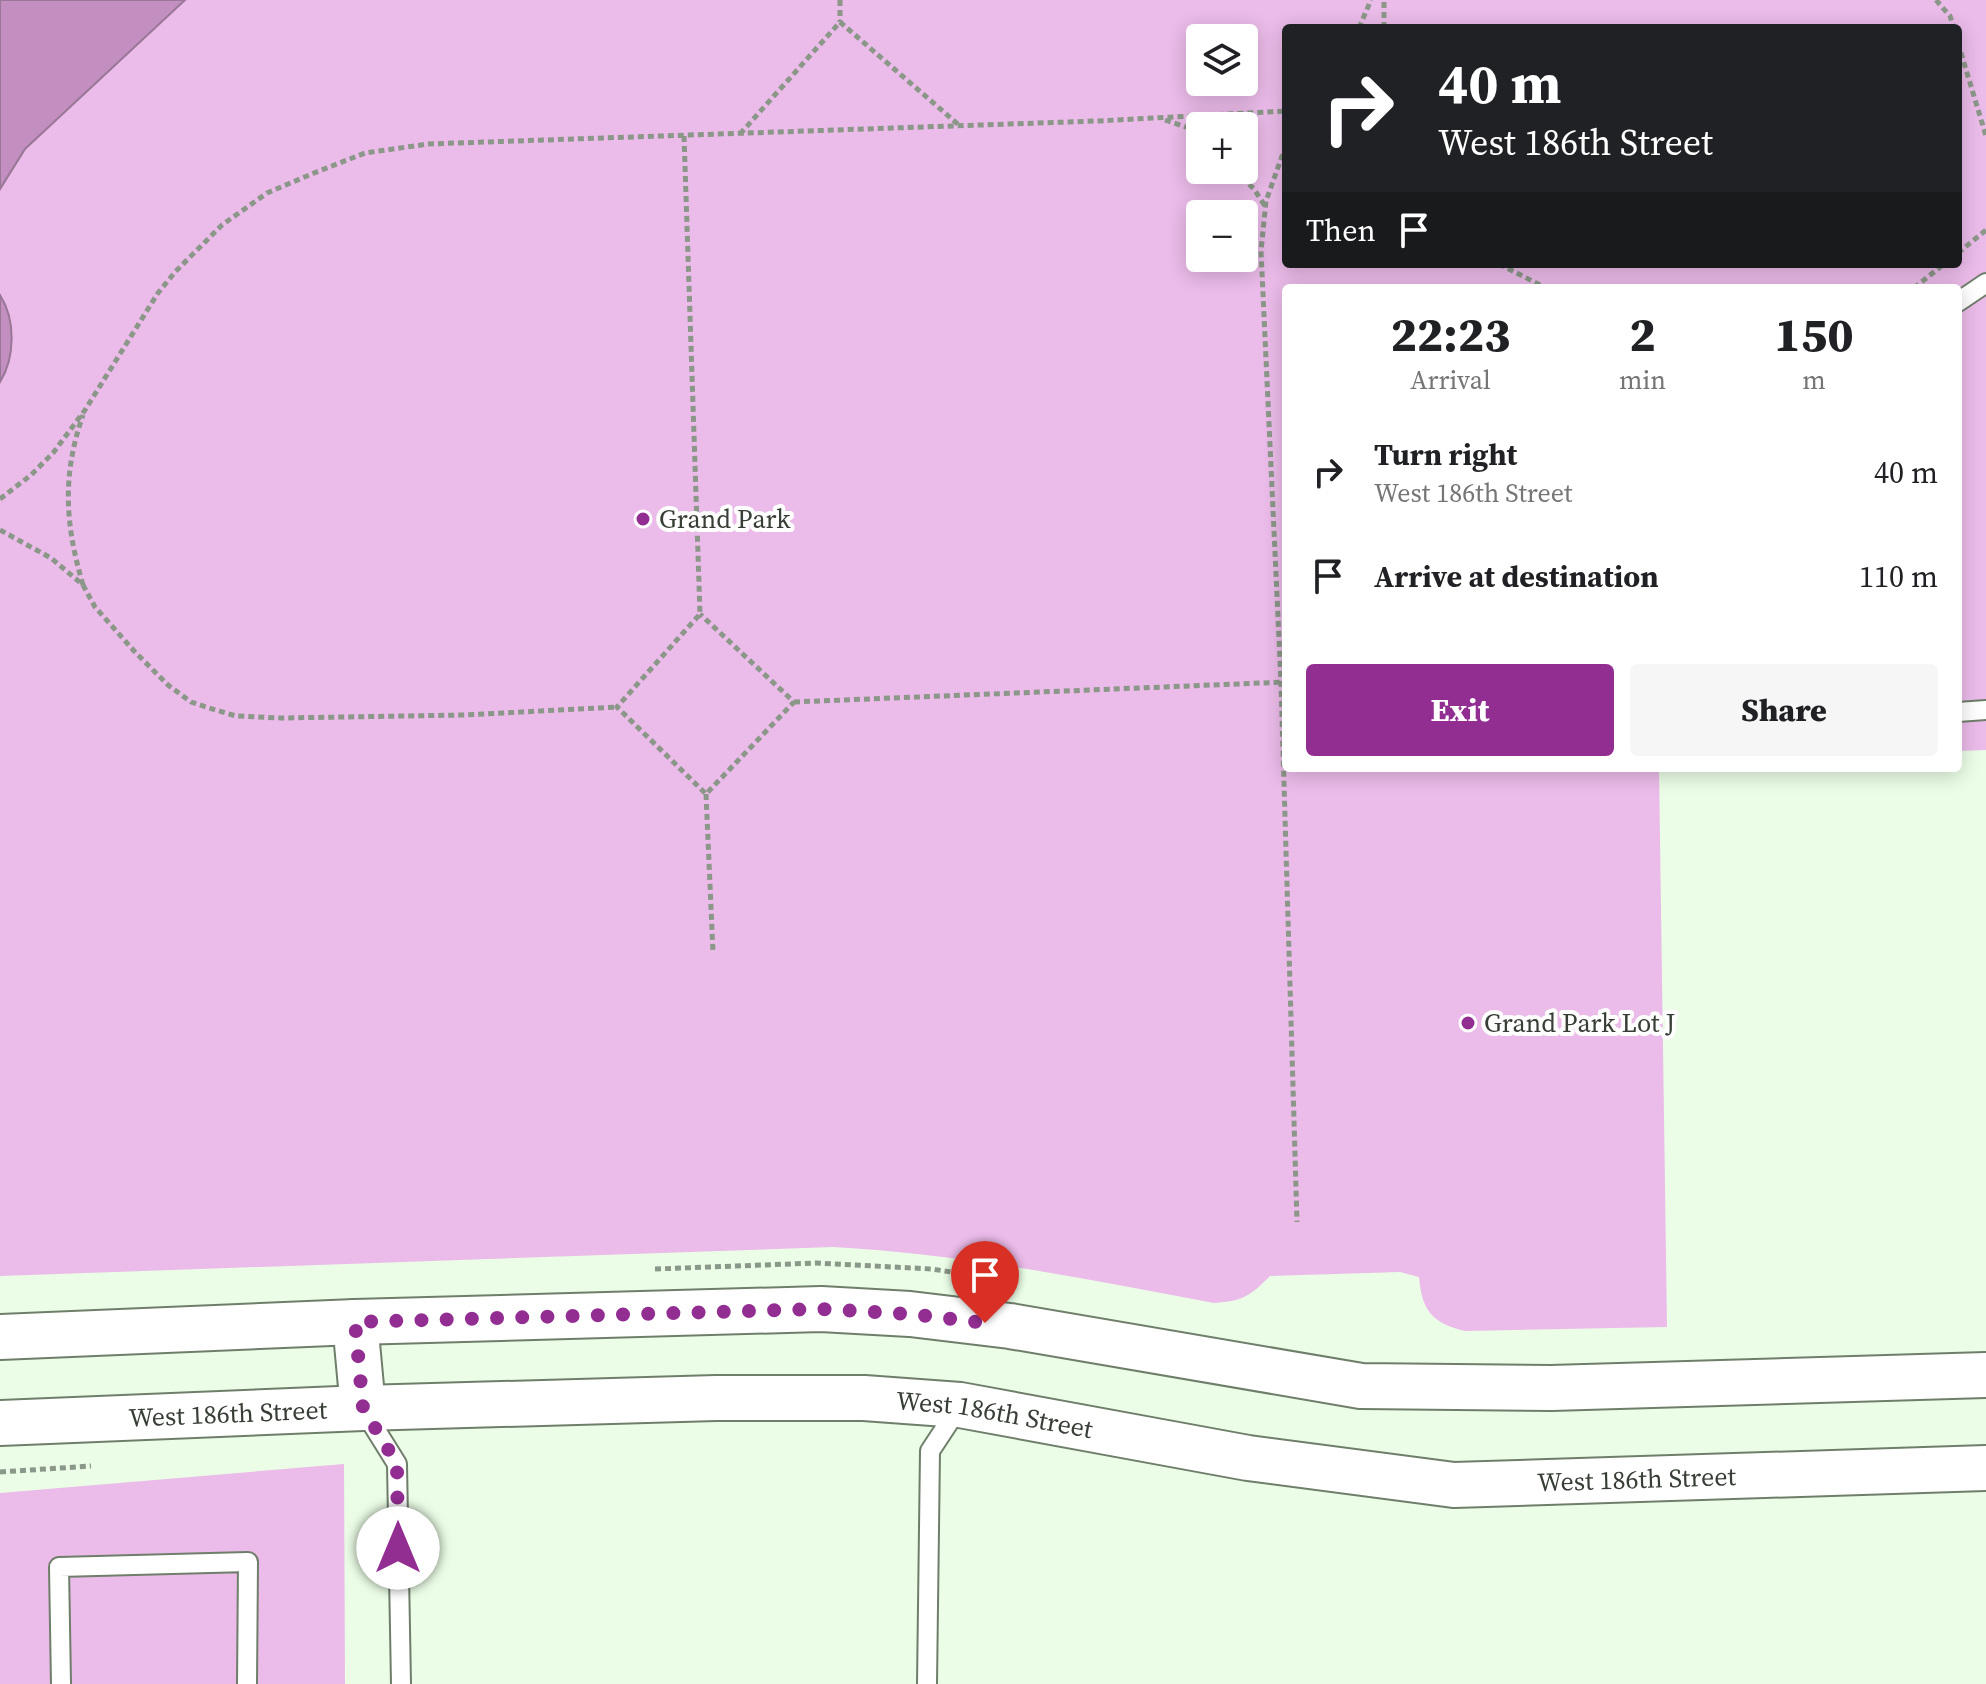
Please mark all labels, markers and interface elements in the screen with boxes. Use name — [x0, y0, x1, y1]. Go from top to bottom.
map controls — [1186, 24, 1258, 272]
button: layers — [1186, 24, 1258, 96]
text: 40 m — [1438, 45, 1561, 122]
icon: right — [1306, 56, 1410, 160]
button: + — [1186, 112, 1258, 184]
text: West 186th Street — [1438, 118, 1713, 167]
button: − — [1186, 200, 1258, 272]
icon: arrive — [1392, 208, 1436, 252]
text: Then — [1306, 210, 1376, 251]
text: 22:23 — [1390, 301, 1511, 367]
text: 2 — [1629, 301, 1656, 367]
text: 150 — [1774, 301, 1854, 367]
text: Arrival — [1410, 362, 1491, 398]
text: min — [1619, 362, 1666, 398]
text: m — [1802, 362, 1826, 398]
text: Turn right — [1374, 434, 1517, 475]
icon: right — [1306, 450, 1350, 494]
text: 40 m — [1874, 452, 1938, 493]
text: West 186th Street — [1374, 475, 1573, 511]
place label: Grand Park — [659, 501, 791, 537]
marker: Grand Park — [634, 510, 652, 528]
icon: arrive — [1306, 554, 1350, 598]
text: Arrive at destination — [1374, 556, 1659, 597]
text: 110 m — [1859, 556, 1938, 597]
button: Exit — [1306, 664, 1614, 756]
button: Share — [1630, 664, 1938, 756]
place label: Grand Park Lot J — [1484, 1005, 1675, 1041]
marker: Grand Park Lot J — [1459, 1014, 1477, 1032]
pin — [951, 1241, 1019, 1323]
icon: arrive — [963, 1253, 1007, 1297]
street label: West 186th Street — [895, 1382, 1096, 1447]
street label: West 186th Street — [128, 1391, 328, 1436]
street label: West 186th Street — [1537, 1458, 1737, 1500]
position arrow — [356, 1506, 440, 1590]

